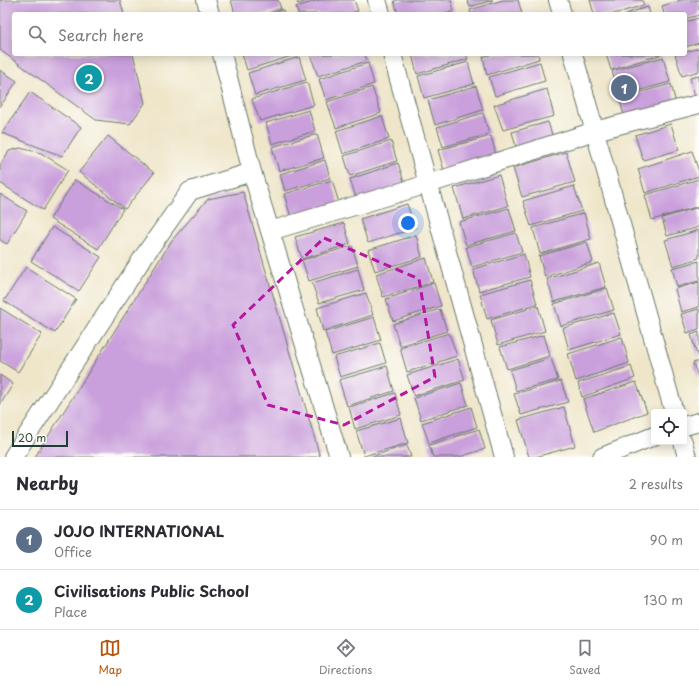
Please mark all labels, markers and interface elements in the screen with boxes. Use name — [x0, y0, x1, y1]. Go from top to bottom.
search box — [12, 12, 687, 56]
icon: search — [26, 23, 48, 45]
text: Search here — [58, 23, 144, 46]
pin: 2 — [76, 63, 102, 93]
pin: 1 — [611, 73, 637, 103]
your location — [398, 213, 418, 233]
map controls — [651, 409, 687, 445]
button: locate — [651, 409, 687, 445]
scale bar — [12, 429, 68, 448]
text: 20 m — [18, 429, 46, 446]
text: Nearby — [16, 470, 78, 496]
text: 2 results — [629, 474, 683, 493]
text: JOJO INTERNATIONAL — [54, 519, 224, 542]
text: 1 — [26, 530, 32, 549]
text: 90 m — [650, 530, 683, 549]
text: Office — [54, 542, 92, 561]
text: Civilisations Public School — [54, 579, 249, 602]
text: 2 — [24, 590, 34, 609]
text: 130 m — [644, 590, 683, 609]
text: Place — [54, 602, 87, 621]
tab: Map — [98, 637, 122, 678]
tab: Directions — [319, 637, 372, 678]
tab: Saved — [569, 637, 601, 678]

